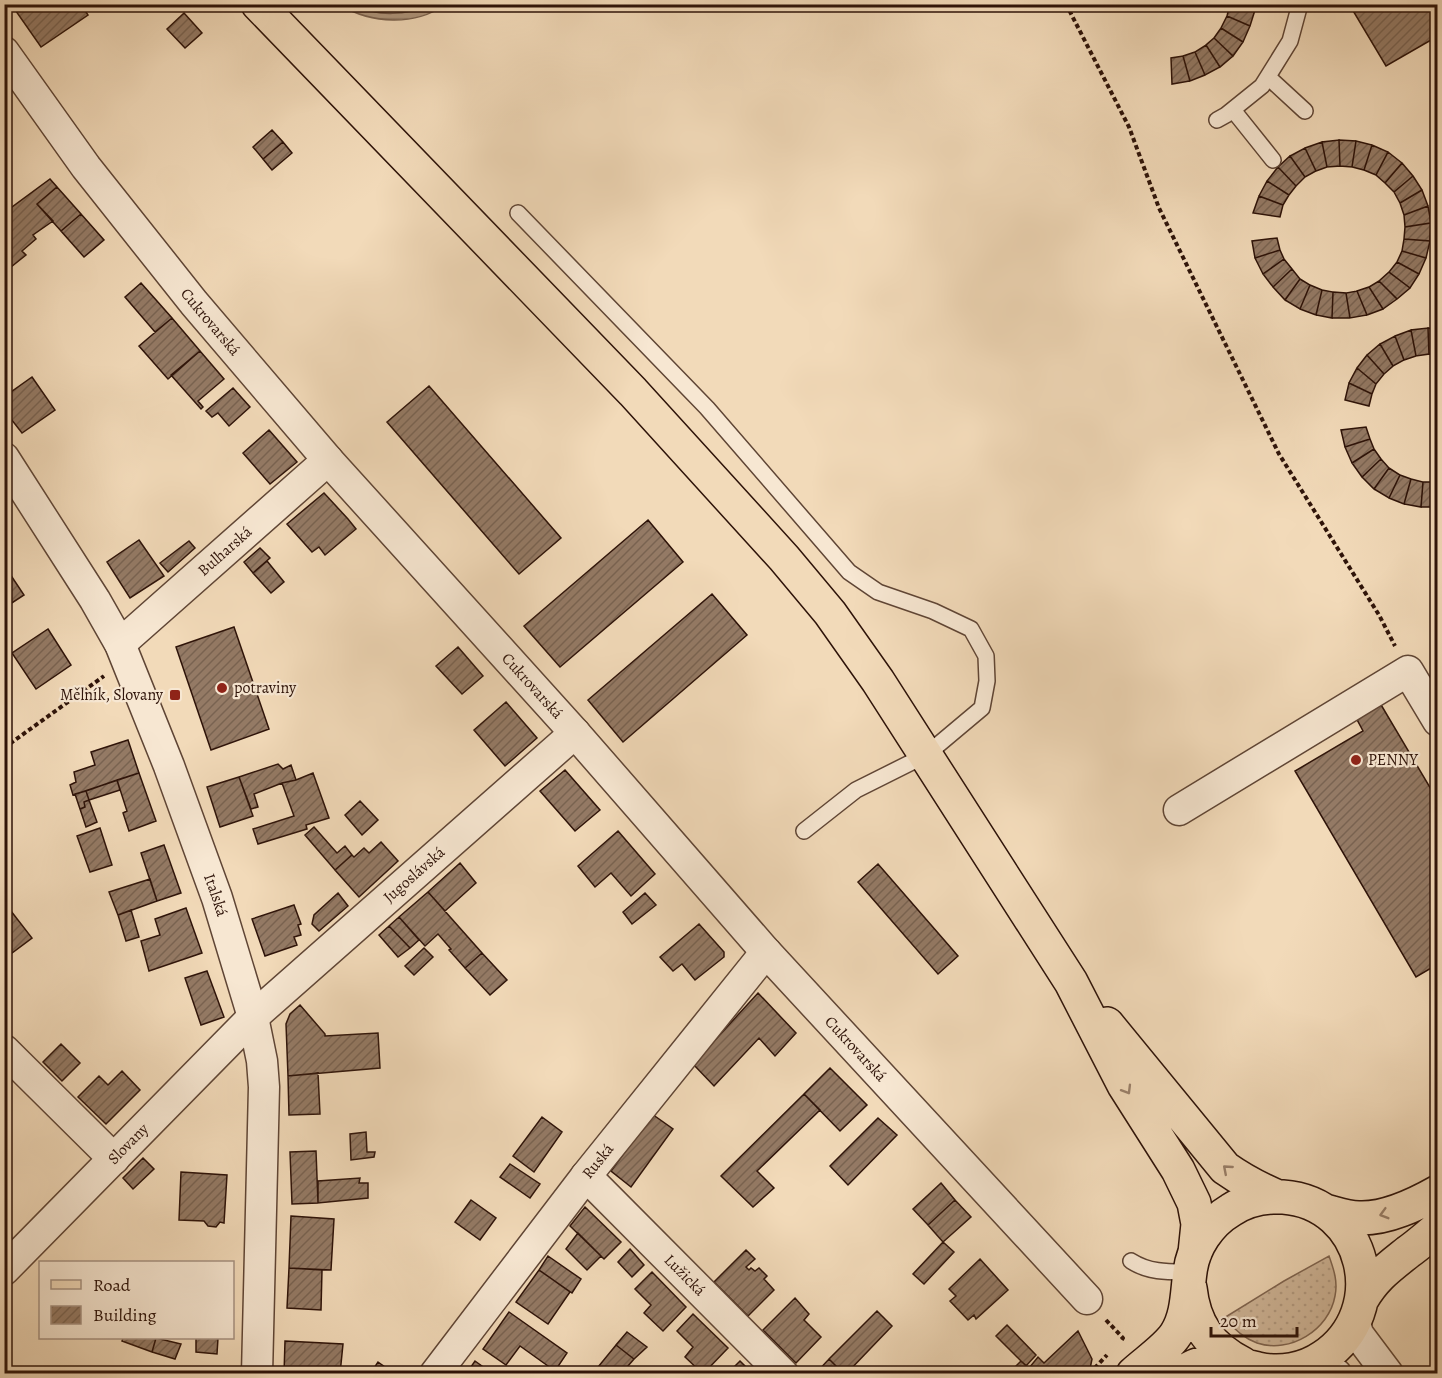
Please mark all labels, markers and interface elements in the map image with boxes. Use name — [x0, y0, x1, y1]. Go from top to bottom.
street label: Cukrovarská — [175, 284, 246, 361]
street label: Bulharská — [193, 521, 257, 581]
street label: Cukrovarská — [497, 648, 569, 724]
place label: potraviny — [234, 677, 297, 699]
marker: potraviny — [215, 681, 229, 695]
place label: Mělník, Slovany — [60, 684, 164, 706]
marker: Mělník, Slovany — [168, 688, 182, 702]
place label: PENNY — [1368, 749, 1418, 771]
marker: PENNY — [1349, 753, 1363, 767]
street label: Jugoslávská — [379, 841, 450, 908]
street label: Italská — [198, 871, 233, 920]
street label: Cukrovarská — [820, 1011, 892, 1087]
one-way arrow — [1119, 1084, 1131, 1094]
street label: Slovany — [103, 1118, 154, 1169]
street label: Ruská — [577, 1138, 619, 1183]
one-way arrow — [1223, 1165, 1234, 1176]
one-way arrow — [1379, 1207, 1390, 1219]
street label: Lužická — [659, 1250, 711, 1301]
legend — [39, 1261, 234, 1339]
text: Road — [93, 1273, 131, 1297]
scale bar — [1211, 1300, 1296, 1338]
text: Building — [93, 1303, 157, 1327]
text: 20 m — [1220, 1309, 1257, 1333]

